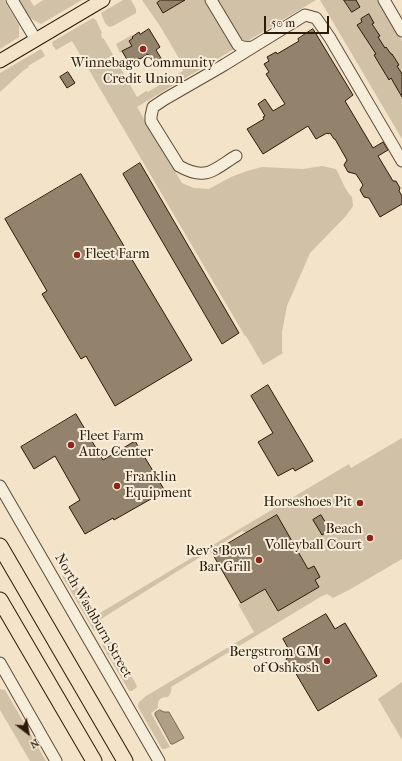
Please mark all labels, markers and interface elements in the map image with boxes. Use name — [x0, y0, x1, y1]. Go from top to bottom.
scale bar — [266, 8, 331, 34]
text: 50 m — [271, 16, 295, 30]
marker: Winnebago Community Credit Union — [138, 44, 148, 54]
place label: Winnebago Community Credit Union — [71, 56, 215, 88]
place label: Fleet Farm — [85, 247, 150, 263]
marker: Fleet Farm — [72, 250, 82, 260]
place label: Fleet Farm Auto Center — [79, 429, 153, 462]
marker: Fleet Farm Auto Center — [66, 440, 76, 450]
place label: Franklin Equipment — [125, 470, 192, 502]
marker: Franklin Equipment — [112, 481, 122, 491]
place label: Horseshoes Pit — [263, 495, 352, 511]
marker: Horseshoes Pit — [355, 498, 365, 508]
place label: Beach Volleyball Court — [265, 522, 362, 554]
marker: Beach Volleyball Court — [365, 533, 375, 543]
place label: Rev's Bowl Bar Grill — [186, 544, 251, 576]
street label: North Washburn Street — [51, 551, 135, 681]
marker: Rev's Bowl Bar Grill — [254, 555, 264, 565]
place label: Bergstrom GM of Oshkosh — [229, 645, 319, 678]
marker: Bergstrom GM of Oshkosh — [322, 656, 332, 666]
north arrow — [8, 713, 48, 753]
text: N — [28, 736, 41, 751]

